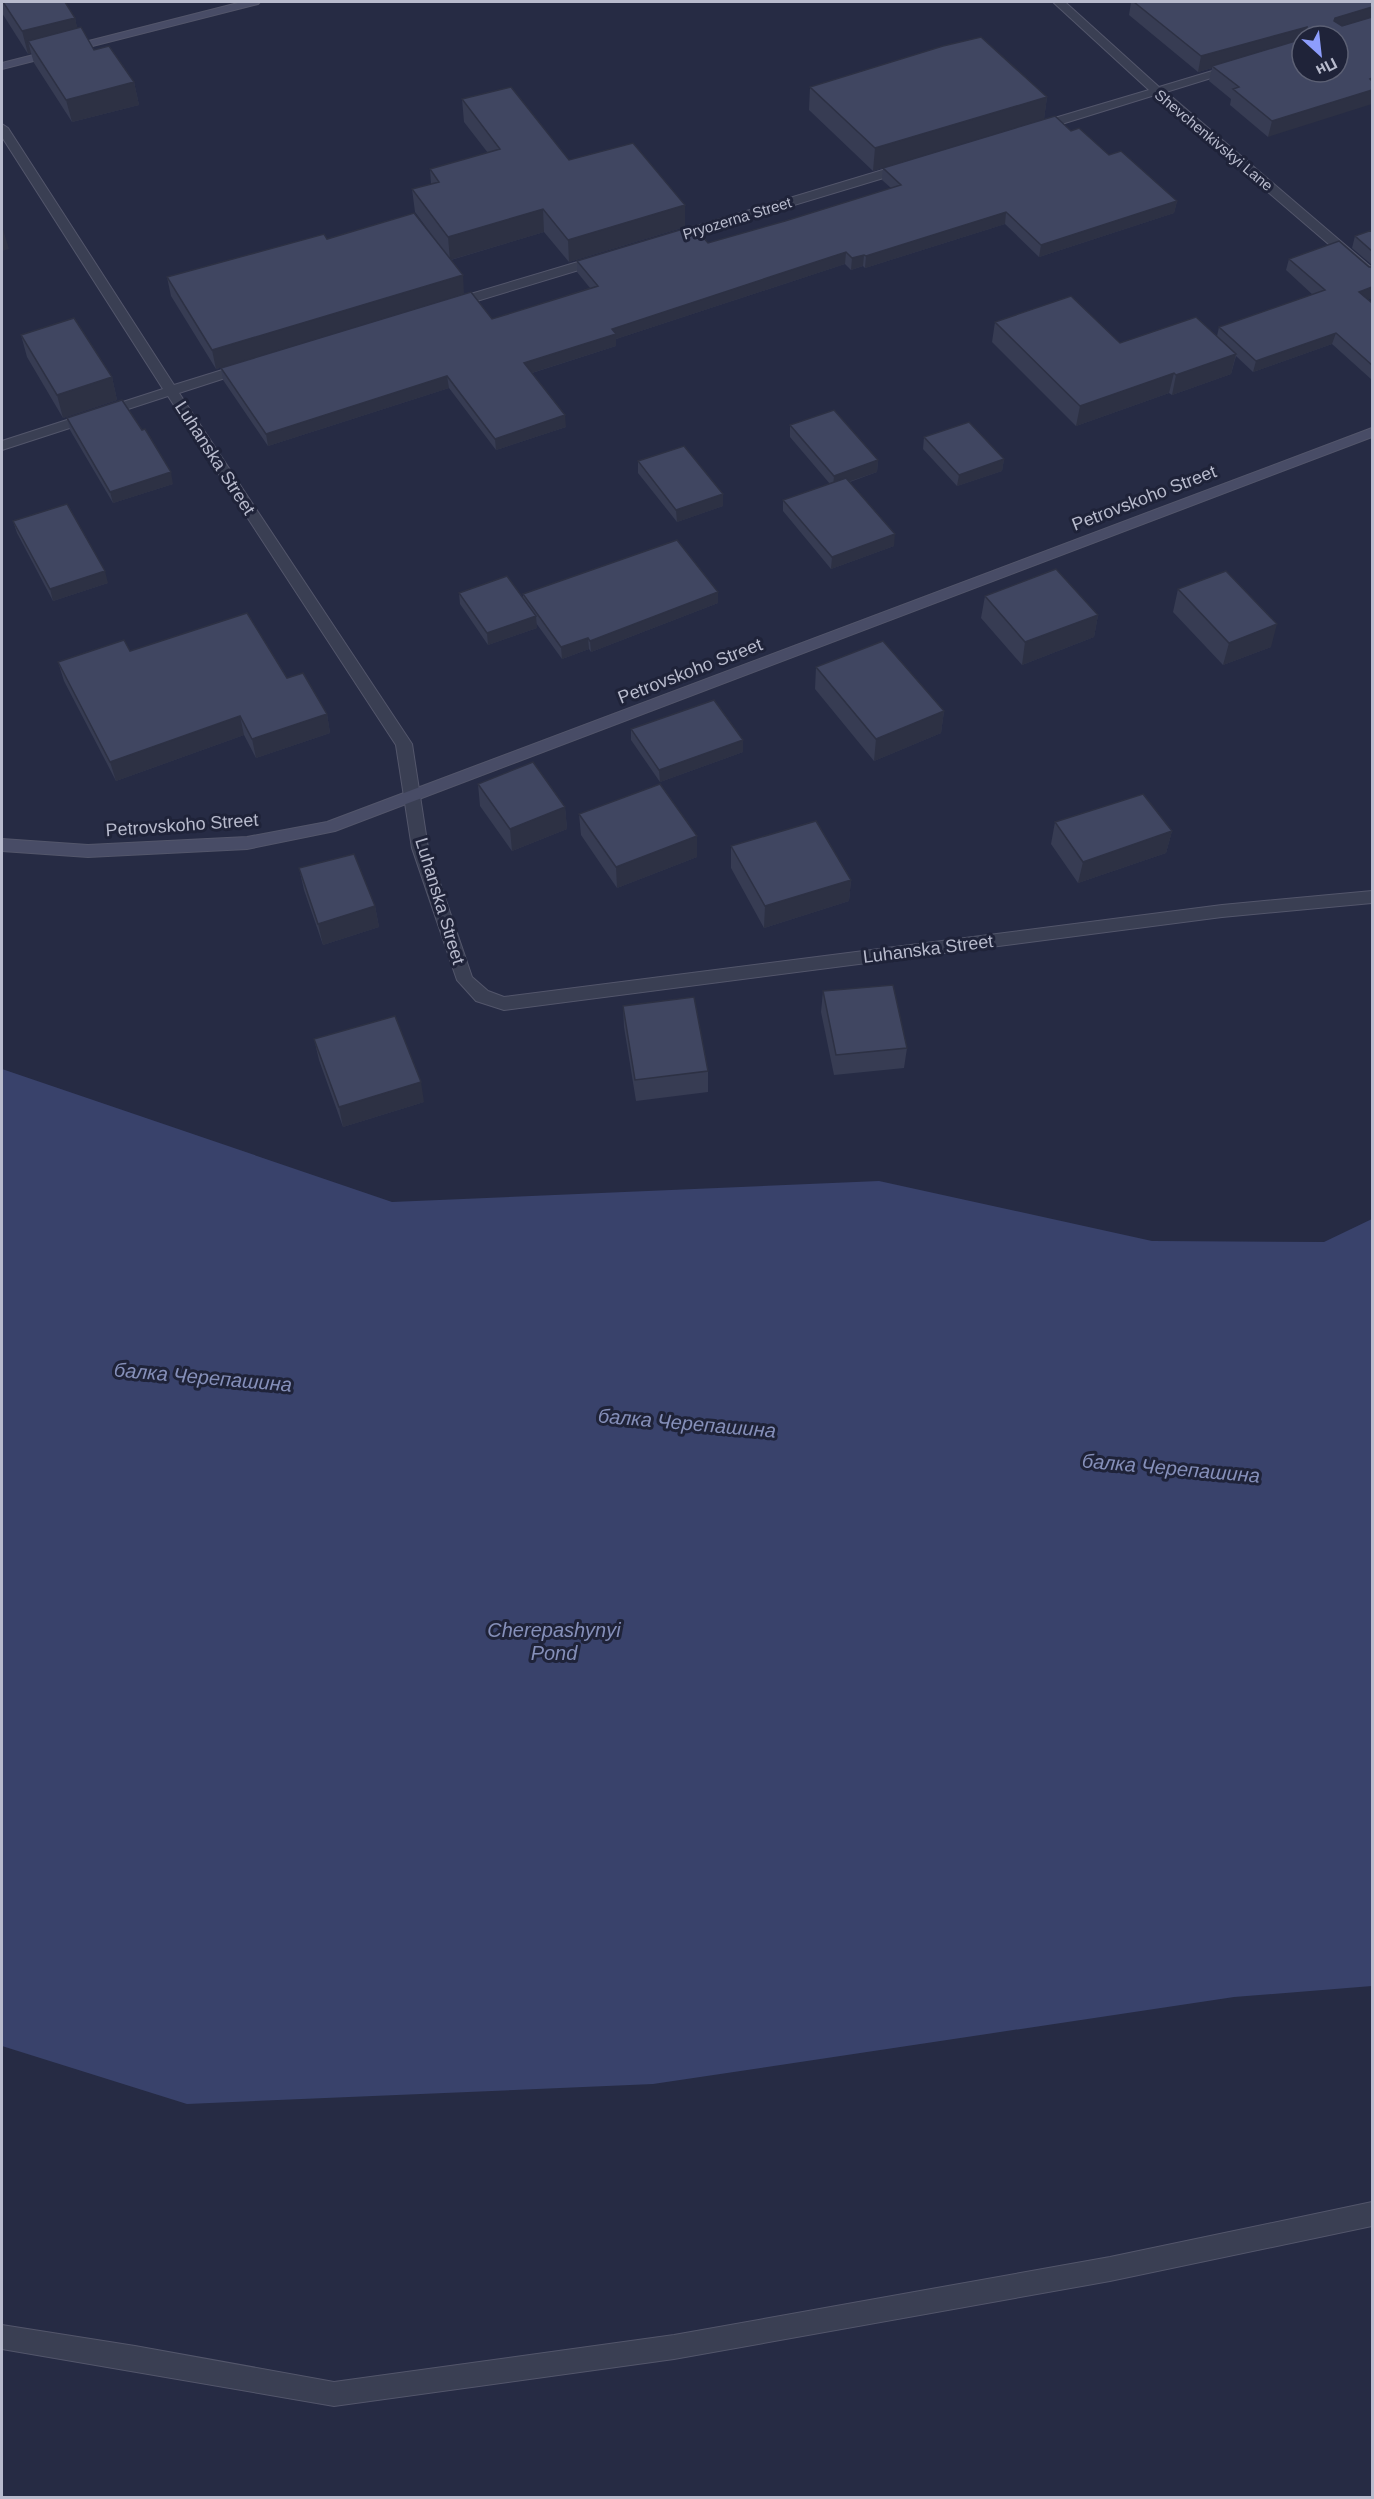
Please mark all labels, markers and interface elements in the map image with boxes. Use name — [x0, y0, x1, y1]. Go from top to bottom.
north arrow — [1290, 24, 1350, 84]
text: Пн — [1313, 55, 1340, 79]
street label: Shevchenkivskyi Lane — [1152, 86, 1276, 194]
street label: Pryozerna Street — [681, 193, 794, 243]
street label: Luhanska Street — [171, 398, 259, 518]
street label: Petrovskoho Street — [1069, 461, 1219, 535]
street label: Petrovskoho Street — [615, 634, 765, 708]
street label: Petrovskoho Street — [105, 810, 259, 840]
street label: Luhanska Street — [411, 835, 469, 967]
street label: Luhanska Street — [862, 931, 994, 967]
water label: балка Черепашина — [113, 1358, 293, 1396]
water label: балка Черепашина — [597, 1404, 777, 1442]
water label: балка Черепашина — [1081, 1449, 1261, 1487]
water label: Cherepashynyi Pond — [487, 1619, 621, 1664]

